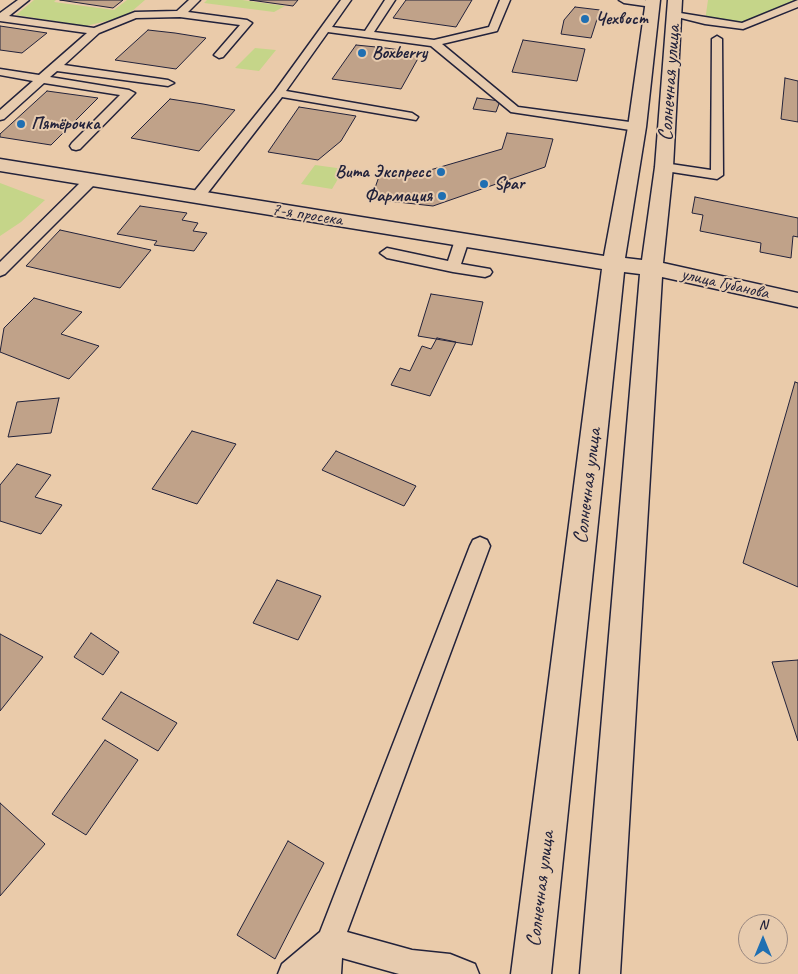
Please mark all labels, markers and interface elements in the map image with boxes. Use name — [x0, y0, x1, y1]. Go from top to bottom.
place label: Чехвост — [595, 8, 647, 30]
marker: Чехвост — [579, 13, 591, 25]
street label: Солнечная улица — [653, 24, 687, 142]
place label: Boxberry — [372, 42, 427, 64]
marker: Boxberry — [356, 47, 368, 59]
place label: Пятёрочка — [31, 113, 100, 135]
marker: Пятёрочка — [15, 118, 27, 130]
place label: Вита Экспресс — [335, 161, 431, 183]
marker: Вита Экспресс — [435, 166, 447, 178]
place label: Spar — [494, 173, 524, 195]
marker: Spar — [478, 178, 490, 190]
place label: Фармация — [365, 185, 432, 207]
marker: Фармация — [436, 190, 448, 202]
street label: 7-я просека — [270, 199, 344, 231]
street label: улица Губанова — [679, 263, 771, 305]
street label: Солнечная улица — [568, 427, 608, 545]
street label: Солнечная улица — [521, 830, 561, 948]
north arrow — [738, 914, 788, 964]
text: N — [759, 916, 767, 933]

